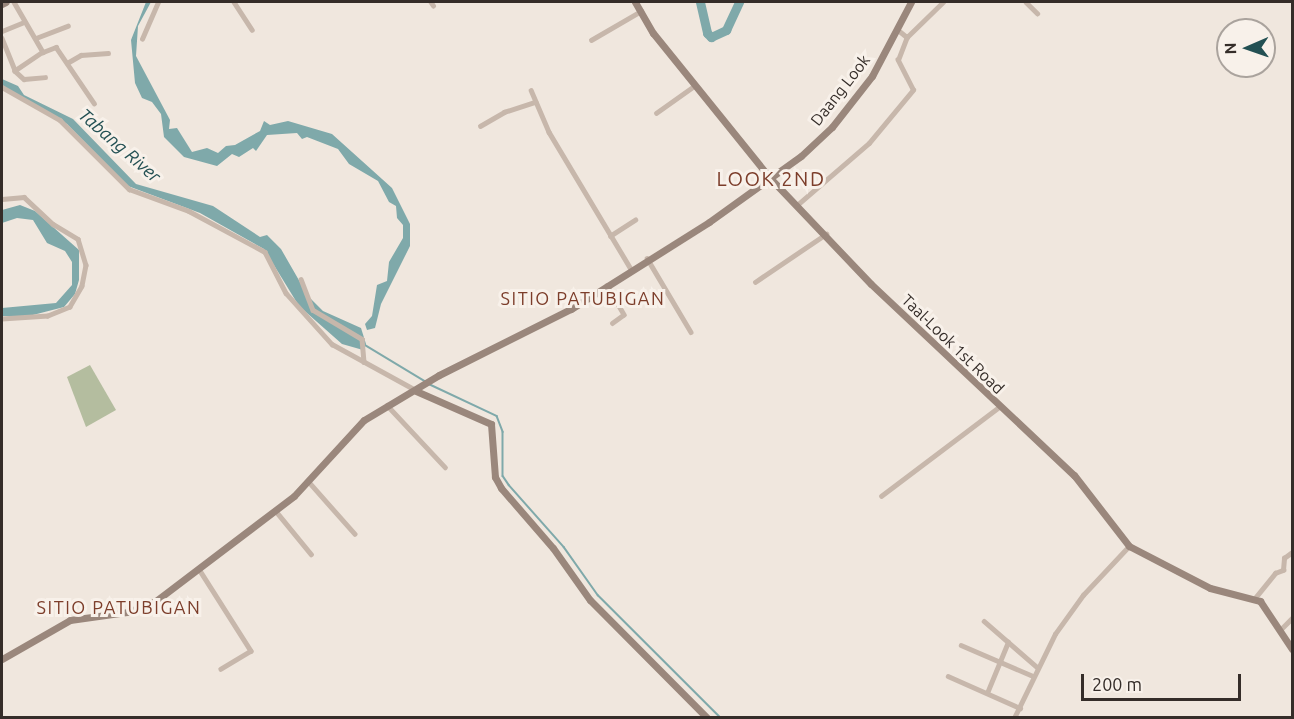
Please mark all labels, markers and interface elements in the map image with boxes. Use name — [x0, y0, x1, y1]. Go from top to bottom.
north arrow — [1216, 18, 1276, 78]
text: N — [1221, 42, 1239, 55]
street label: Daang Look — [806, 51, 874, 129]
water label: Tabang River — [74, 103, 166, 187]
district label: LOOK 2ND — [716, 166, 826, 190]
district label: SITIO PATUBIGAN — [501, 287, 665, 309]
street label: Taal-Look 1st Road — [898, 290, 1008, 398]
district label: SITIO PATUBIGAN — [37, 596, 201, 618]
scale bar — [1084, 662, 1244, 700]
text: 200 m — [1092, 674, 1142, 694]

